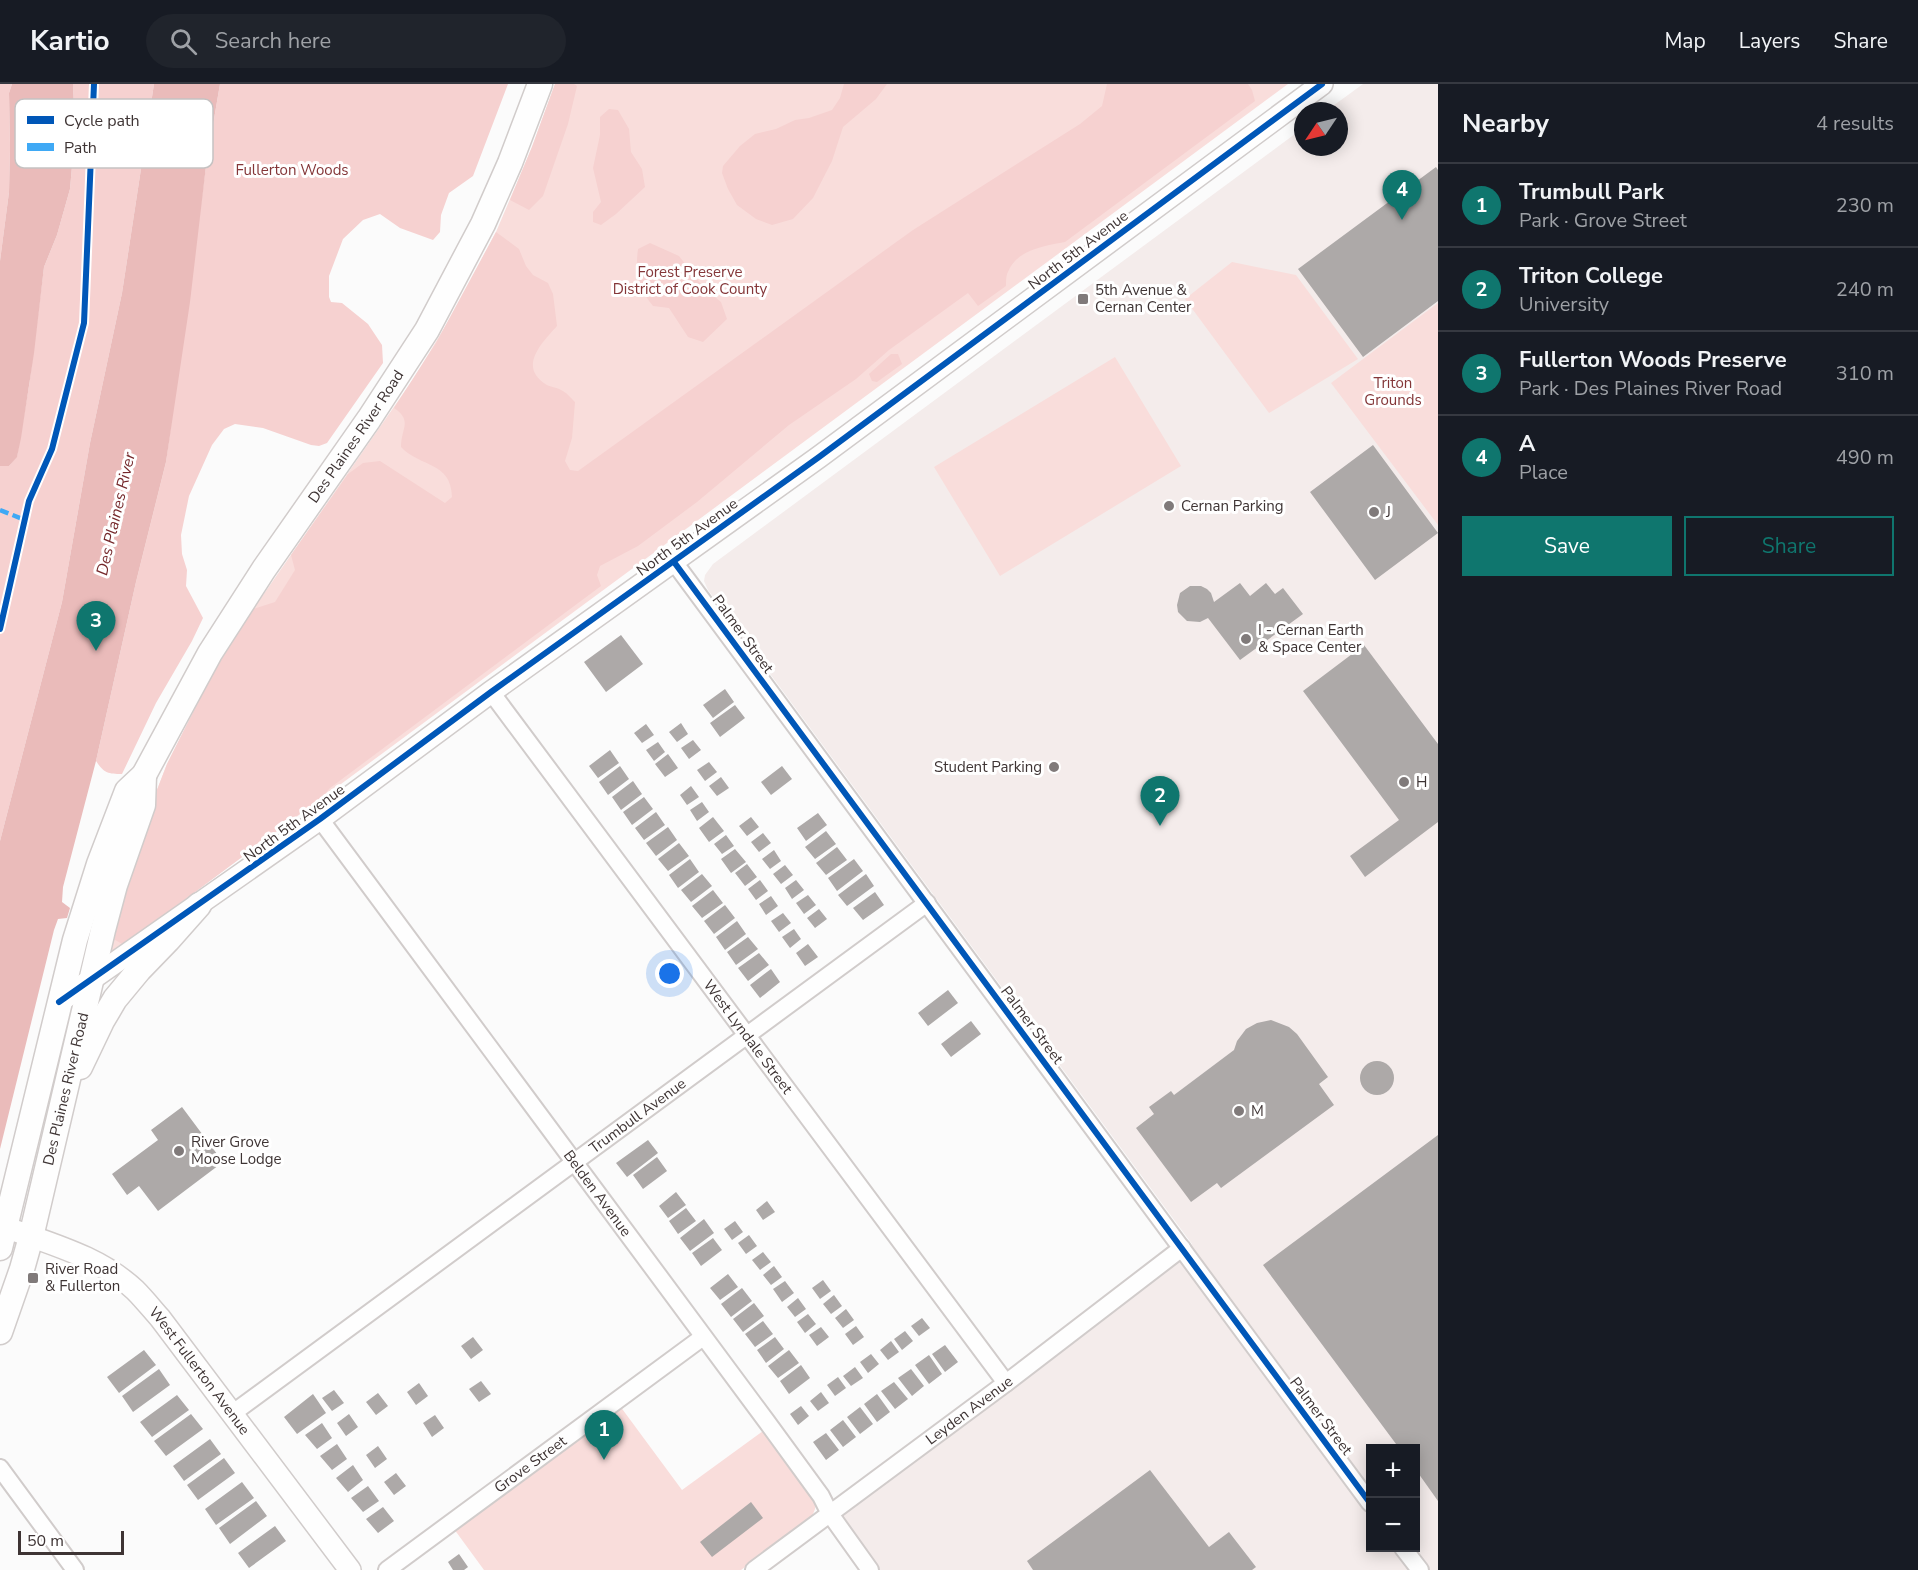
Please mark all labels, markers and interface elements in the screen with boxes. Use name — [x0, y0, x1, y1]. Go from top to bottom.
search box — [146, 14, 566, 68]
text: Kartio — [30, 22, 110, 60]
icon: search — [167, 25, 200, 58]
text: Search here — [215, 26, 331, 56]
text: Map — [1664, 27, 1706, 55]
text: Layers — [1739, 27, 1800, 55]
text: Share — [1833, 27, 1888, 55]
legend — [15, 99, 213, 168]
north arrow — [1294, 102, 1348, 156]
text: Nearby — [1462, 106, 1549, 141]
text: Cycle path — [64, 110, 140, 132]
text: 4 results — [1816, 110, 1894, 137]
text: Path — [64, 137, 97, 159]
park label: Fullerton Woods — [235, 160, 349, 180]
pin: 4 — [1382, 170, 1422, 220]
text: Trumbull Park — [1519, 177, 1664, 207]
text: 1 — [1476, 192, 1488, 219]
text: 230 m — [1836, 192, 1894, 219]
street label: North 5th Avenue — [1024, 206, 1132, 294]
text: Park · Grove Street — [1519, 207, 1687, 234]
text: Triton College — [1519, 261, 1663, 291]
park label: Forest Preserve District of Cook County — [613, 262, 768, 299]
text: 2 — [1476, 276, 1488, 303]
text: 240 m — [1836, 276, 1894, 303]
place label: 5th Avenue & Cernan Center — [1095, 280, 1192, 317]
text: University — [1519, 291, 1609, 318]
marker: 5th Avenue & Cernan Center — [1076, 292, 1090, 306]
text: Fullerton Woods Preserve — [1519, 345, 1787, 375]
text: 3 — [1476, 360, 1488, 387]
text: 310 m — [1836, 360, 1894, 387]
street label: Des Plaines River Road — [303, 366, 408, 507]
park label: Triton Grounds — [1364, 373, 1422, 410]
text: Park · Des Plaines River Road — [1519, 375, 1782, 402]
text: A — [1519, 429, 1535, 459]
text: 4 — [1476, 444, 1488, 471]
text: 490 m — [1836, 444, 1894, 471]
water label: Des Plaines River — [91, 449, 141, 578]
text: Place — [1519, 459, 1568, 486]
street label: North 5th Avenue — [632, 493, 742, 581]
place label: Cernan Parking — [1181, 496, 1284, 516]
marker: Cernan Parking — [1162, 499, 1176, 513]
place label: J — [1385, 502, 1391, 522]
marker: J — [1367, 505, 1381, 519]
button: Save — [1462, 516, 1672, 576]
button: Share — [1684, 516, 1894, 576]
street label: Palmer Street — [708, 591, 779, 678]
pin: 3 — [76, 602, 116, 651]
place label: I - Cernan Earth & Space Center — [1258, 620, 1364, 657]
marker: I - Cernan Earth & Space Center — [1239, 632, 1253, 646]
place label: Student Parking — [934, 757, 1042, 777]
marker: Student Parking — [1047, 760, 1061, 774]
place label: H — [1416, 772, 1427, 792]
marker: H — [1397, 775, 1411, 789]
pin: 2 — [1140, 776, 1180, 826]
street label: North 5th Avenue — [239, 779, 349, 867]
your location — [655, 959, 684, 988]
street label: West Lyndale Street — [699, 976, 798, 1098]
street label: Palmer Street — [996, 982, 1068, 1069]
street label: Des Plaines River Road — [38, 1011, 93, 1167]
street label: Trumbull Avenue — [585, 1073, 690, 1158]
place label: M — [1251, 1101, 1264, 1121]
marker: M — [1232, 1104, 1246, 1118]
place label: River Grove Moose Lodge — [191, 1132, 282, 1169]
marker: River Grove Moose Lodge — [172, 1144, 186, 1158]
street label: Belden Avenue — [559, 1146, 636, 1241]
place label: River Road & Fullerton — [45, 1259, 120, 1296]
marker: River Road & Fullerton — [26, 1271, 40, 1285]
street label: West Fullerton Avenue — [145, 1302, 255, 1439]
street label: Leyden Avenue — [922, 1371, 1017, 1449]
street label: Palmer Street — [1285, 1373, 1357, 1460]
pin: 1 — [584, 1410, 624, 1460]
street label: Grove Street — [490, 1431, 571, 1498]
map controls — [1366, 1444, 1420, 1552]
button: + — [1366, 1444, 1420, 1498]
button: − — [1366, 1498, 1420, 1552]
scale bar — [18, 1528, 124, 1556]
text: 50 m — [27, 1530, 64, 1552]

